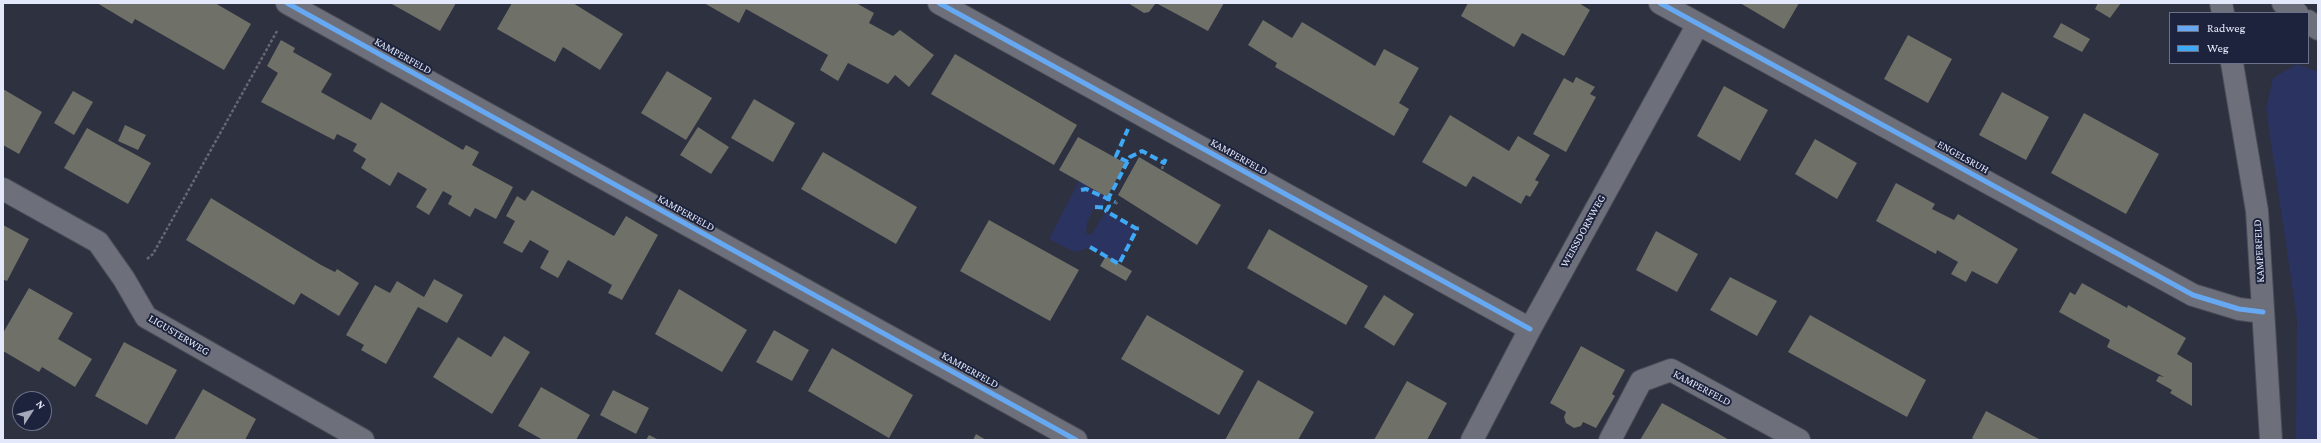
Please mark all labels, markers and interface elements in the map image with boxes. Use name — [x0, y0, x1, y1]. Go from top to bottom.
legend — [2169, 12, 2309, 64]
text: Radweg — [2207, 21, 2245, 35]
street label: KAMPERFELD — [372, 35, 434, 77]
text: Weg — [2207, 41, 2229, 55]
street label: KAMPERFELD — [1208, 136, 1270, 178]
street label: ENGELSRUH — [1935, 137, 1991, 177]
street label: KAMPERFELD — [655, 192, 717, 234]
street label: WEISSDORNWEG — [1558, 193, 1608, 269]
street label: KAMPERFELD — [2251, 219, 2267, 283]
street label: LIGUSTERWEG — [146, 312, 212, 358]
street label: KAMPERFELD — [939, 349, 1001, 391]
street label: KAMPERFELD — [1671, 367, 1733, 409]
north arrow — [12, 391, 52, 431]
text: N — [34, 398, 48, 411]

